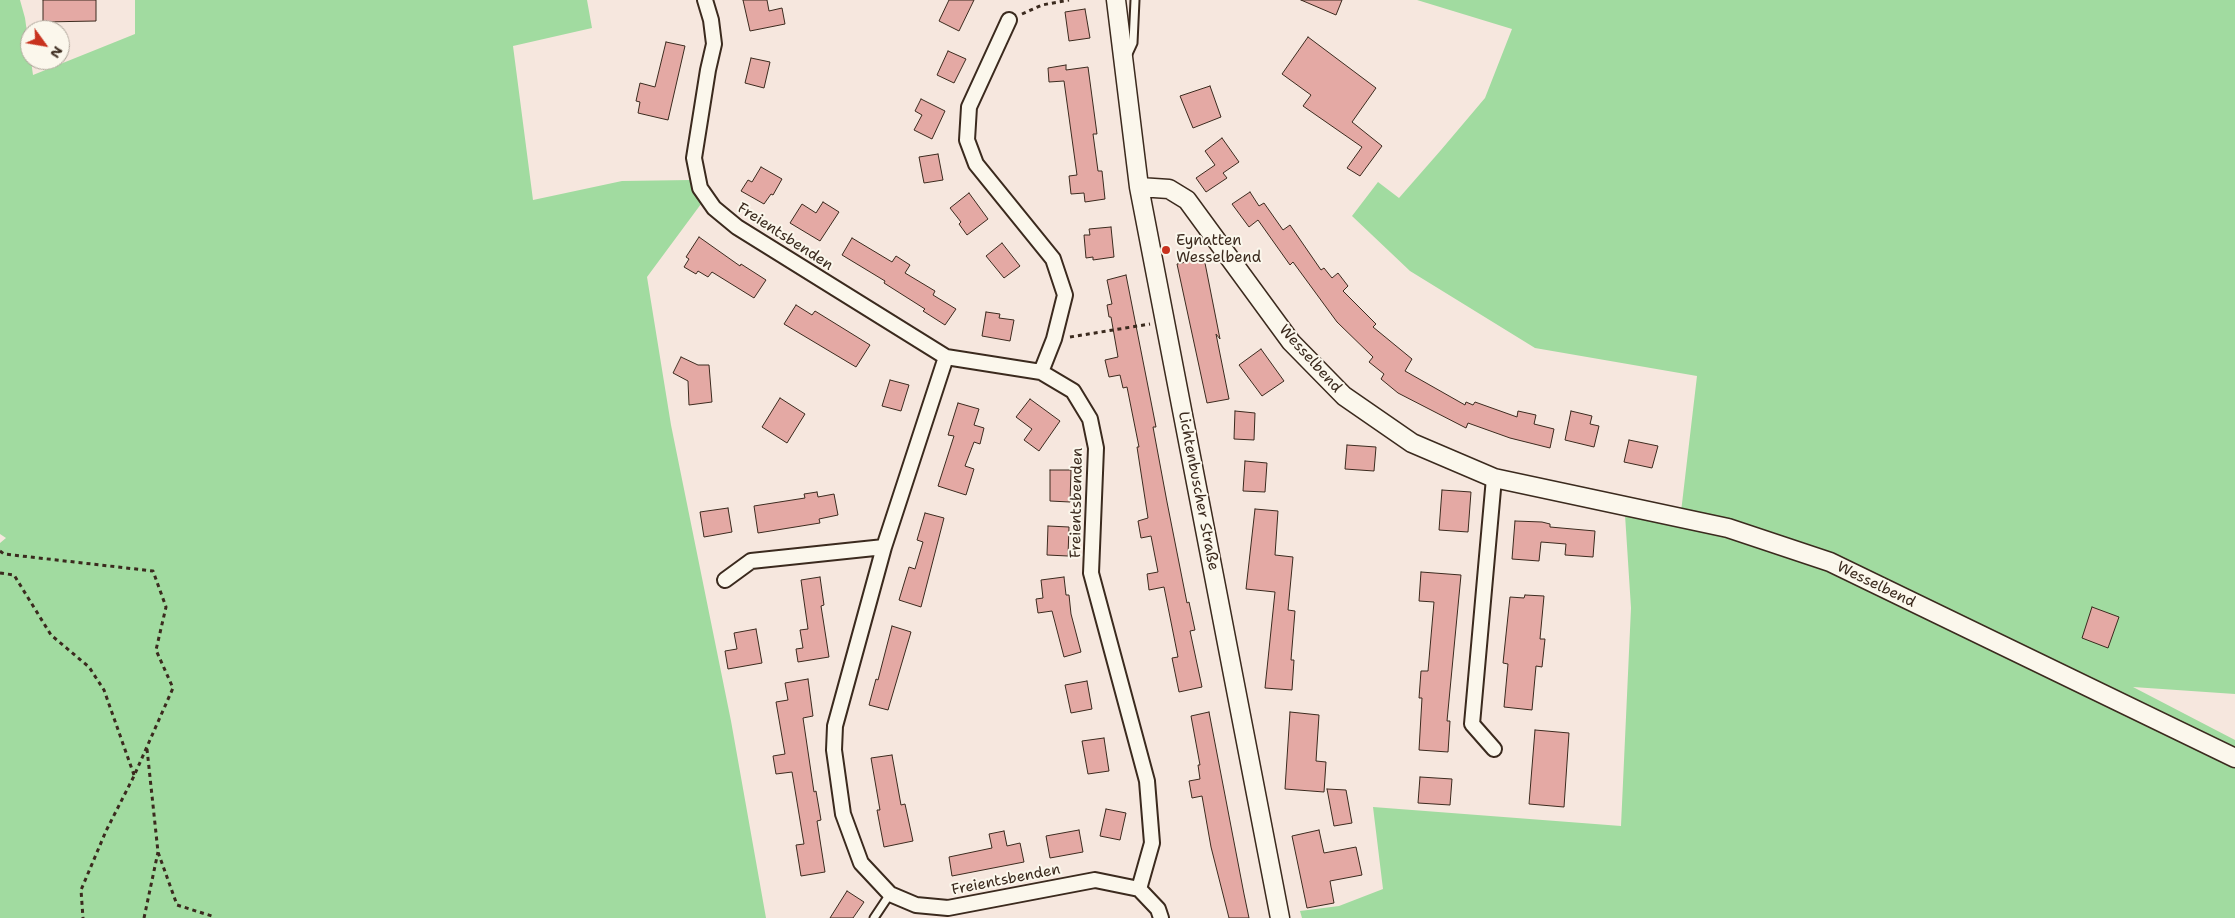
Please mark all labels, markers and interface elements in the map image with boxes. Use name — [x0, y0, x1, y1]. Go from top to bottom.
north arrow — [20, 20, 70, 70]
text: N — [46, 43, 67, 62]
street label: Freientsbenden — [734, 199, 836, 275]
place label: Eynatten Wesselbend — [1176, 232, 1261, 267]
marker: Eynatten Wesselbend — [1160, 244, 1172, 256]
street label: Wesselbend — [1275, 321, 1345, 397]
street label: Lichtenbuscher Straße — [1174, 410, 1222, 572]
street label: Freientsbenden — [1067, 448, 1087, 558]
street label: Wesselbend — [1834, 558, 1918, 612]
street label: Freientsbenden — [950, 861, 1062, 899]

